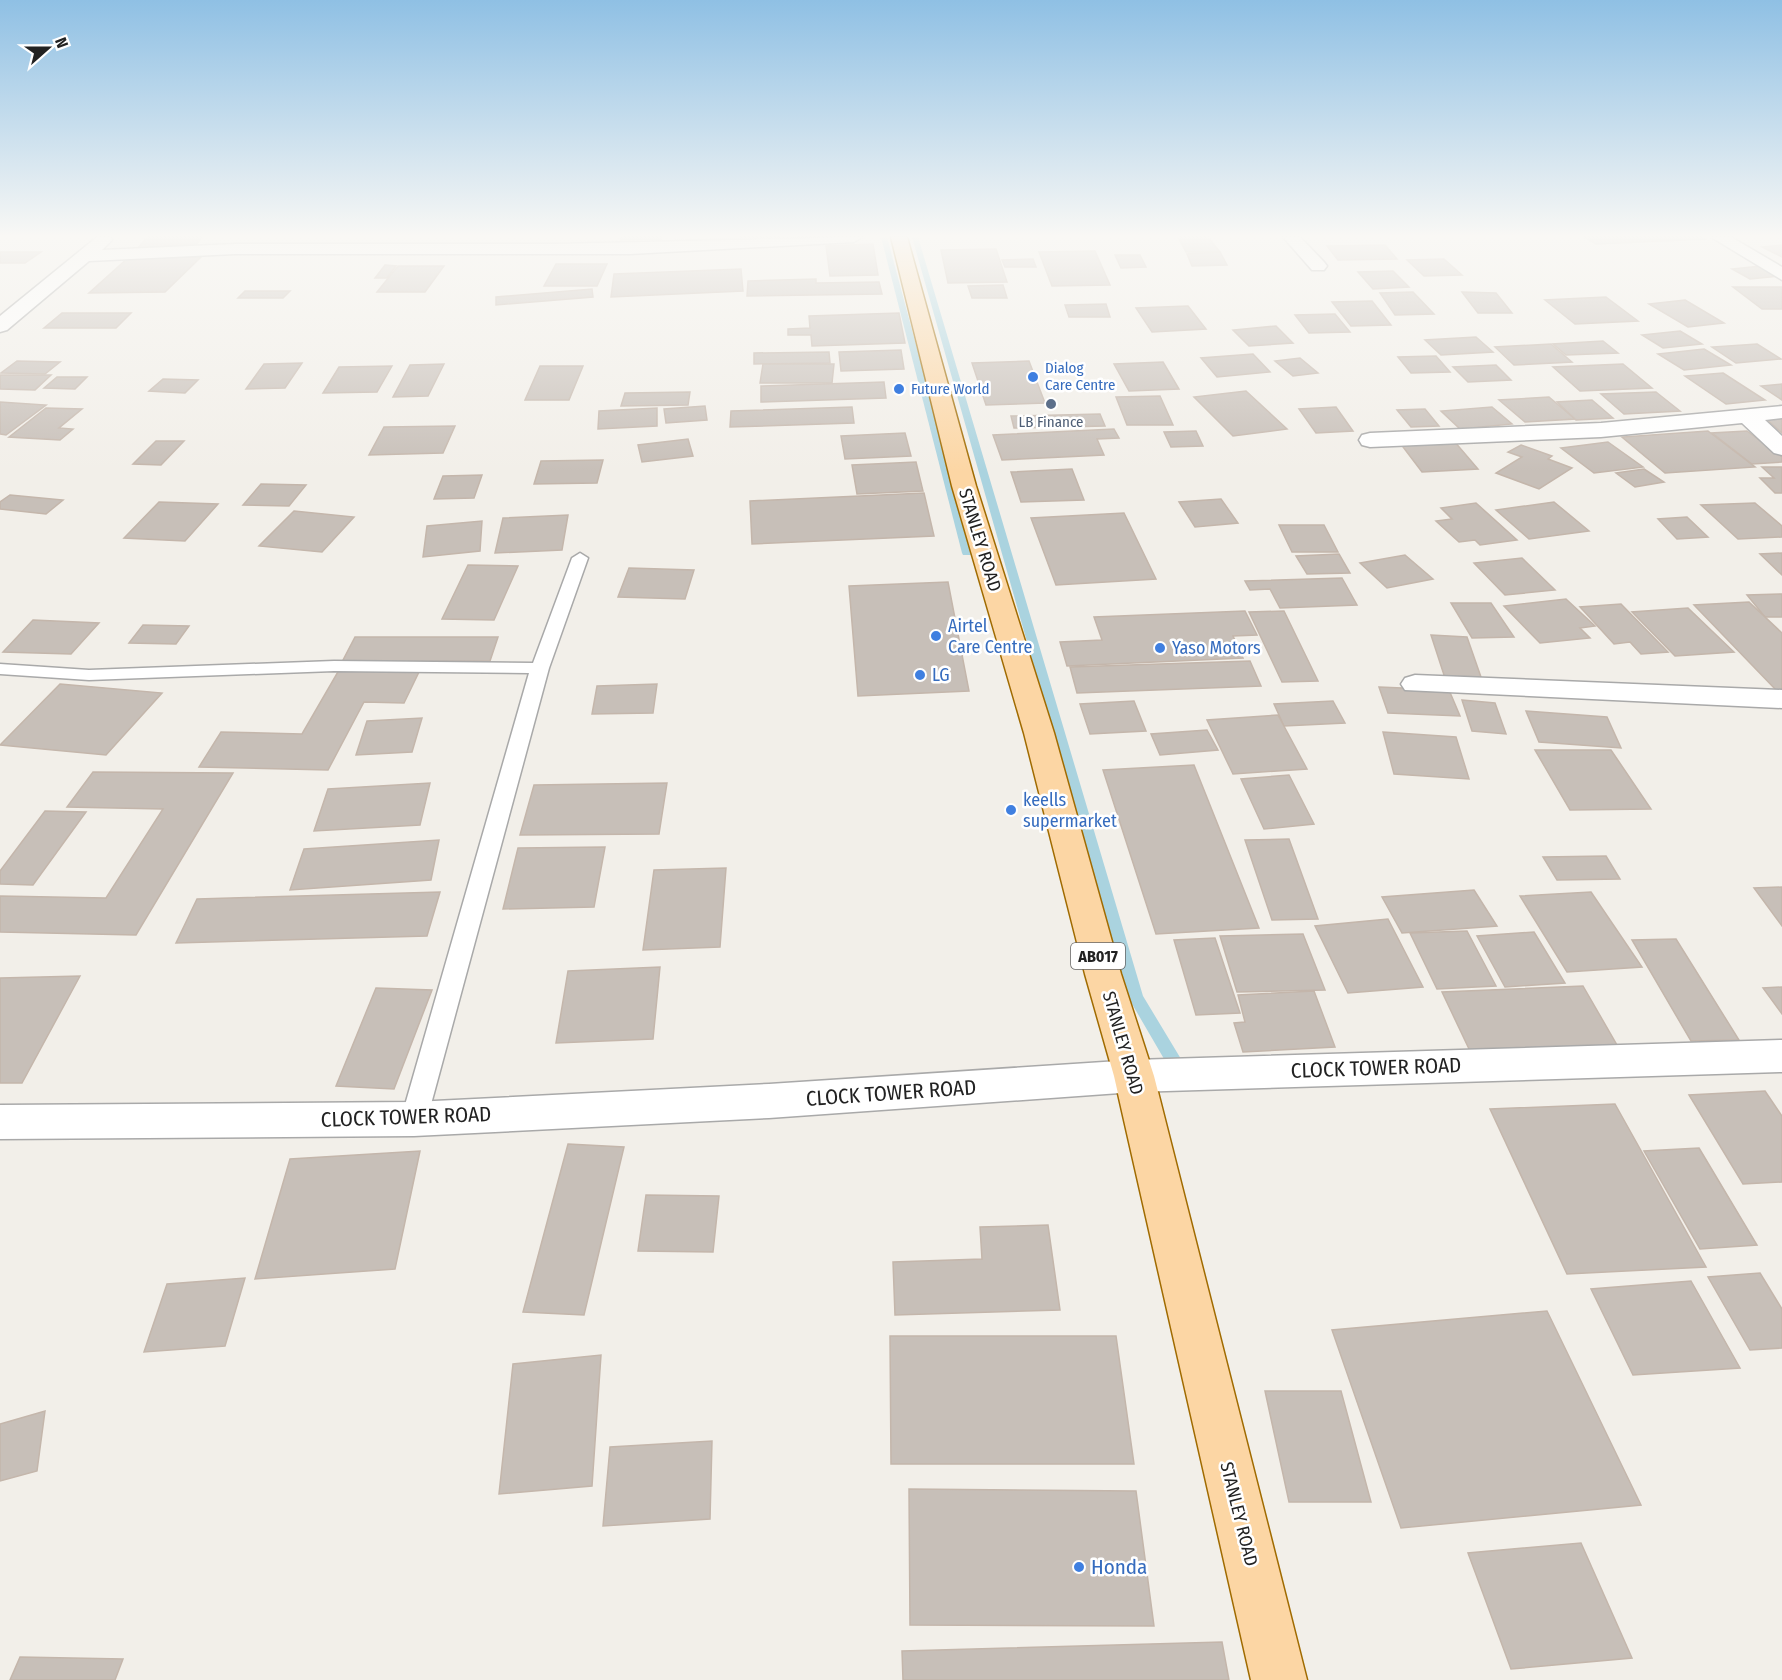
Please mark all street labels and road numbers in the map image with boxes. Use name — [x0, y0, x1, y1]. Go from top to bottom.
street label: STANLEY ROAD — [954, 486, 1006, 594]
road number: AB017 — [1071, 943, 1125, 969]
street label: STANLEY ROAD — [1098, 989, 1148, 1097]
street label: CLOCK TOWER ROAD — [1290, 1052, 1462, 1084]
street label: CLOCK TOWER ROAD — [805, 1074, 977, 1112]
street label: CLOCK TOWER ROAD — [320, 1101, 492, 1133]
street label: STANLEY ROAD — [1215, 1460, 1263, 1568]

